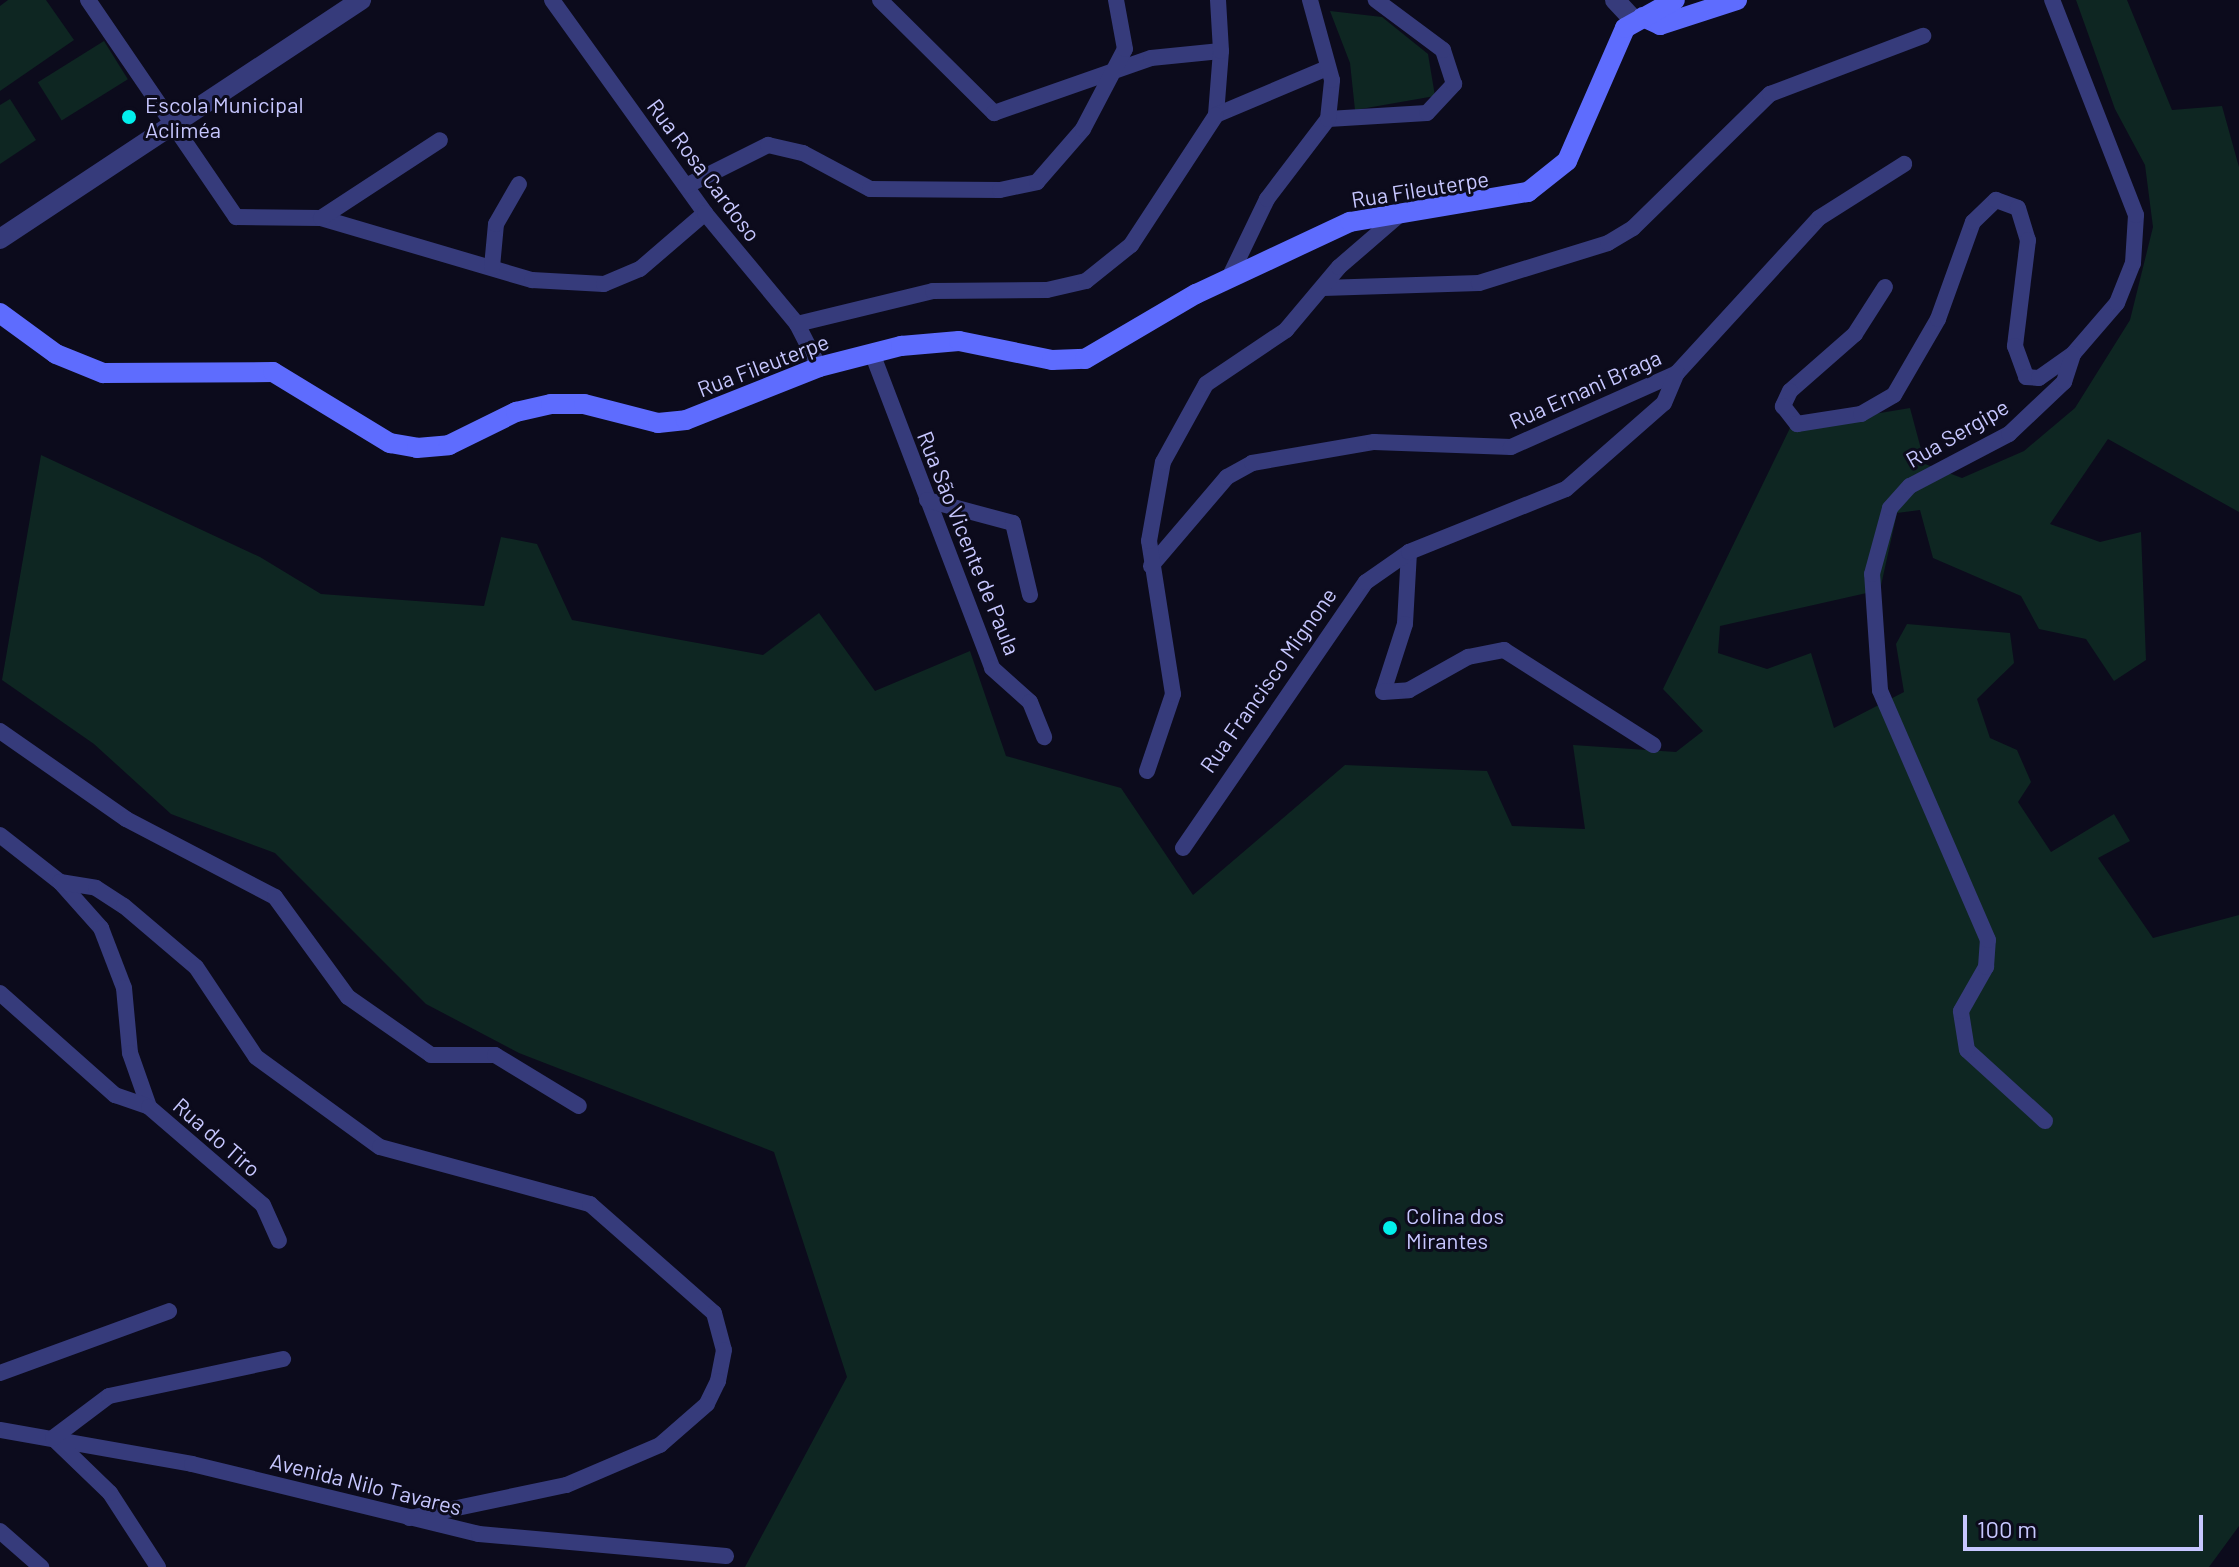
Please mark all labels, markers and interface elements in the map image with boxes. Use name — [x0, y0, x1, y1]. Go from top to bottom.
place label: Escola Municipal Acliméa — [145, 91, 303, 142]
street label: Rua Rosa Cardoso — [642, 94, 766, 246]
marker: Escola Municipal Acliméa — [120, 108, 138, 126]
street label: Rua Fileuterpe — [1349, 165, 1491, 213]
street label: Rua Fileuterpe — [694, 328, 832, 402]
street label: Rua Ernani Braga — [1505, 344, 1665, 434]
street label: Rua Sergipe — [1901, 393, 2013, 473]
street label: Rua São Vicente de Paula — [912, 427, 1026, 659]
street label: Rua Francisco Mignone — [1194, 582, 1342, 778]
street label: Rua do Tiro — [168, 1092, 266, 1182]
place label: Colina dos Mirantes — [1406, 1202, 1504, 1254]
marker: Colina dos Mirantes — [1381, 1219, 1399, 1237]
street label: Avenida Nilo Tavares — [268, 1447, 464, 1521]
scale bar — [1967, 1499, 2207, 1549]
text: 100 m — [1977, 1514, 2037, 1543]

